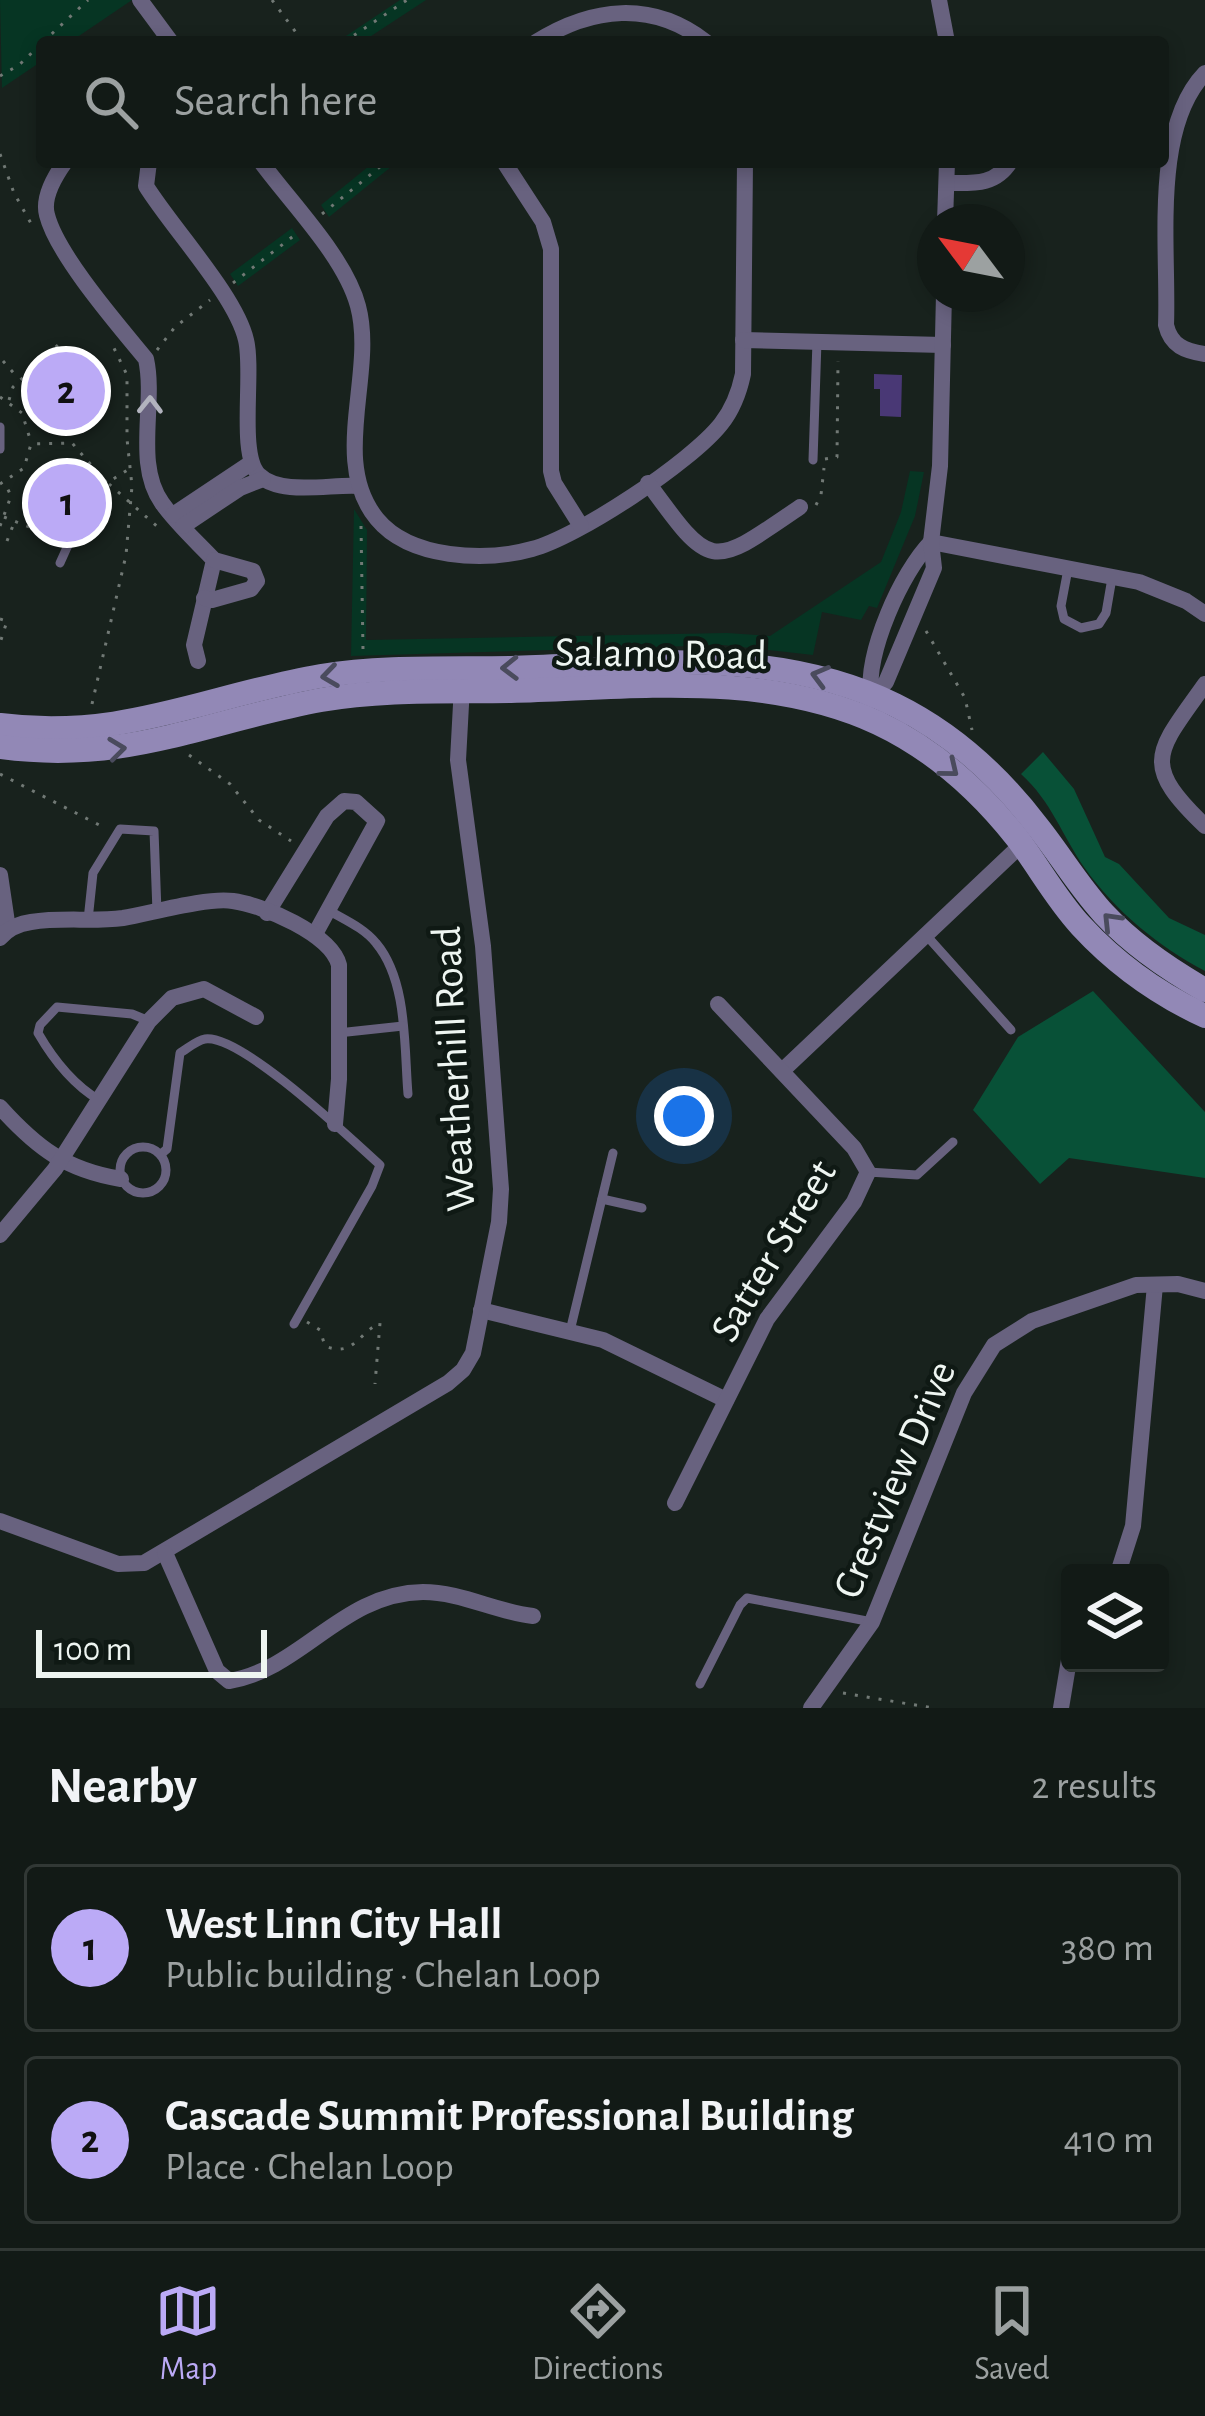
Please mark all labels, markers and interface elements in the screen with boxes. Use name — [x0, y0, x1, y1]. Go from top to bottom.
search box — [36, 36, 1169, 168]
icon: search — [78, 69, 144, 135]
text: Search here — [174, 79, 377, 124]
north arrow — [917, 204, 1025, 312]
pin: 2 — [27, 346, 105, 436]
one-way arrow — [137, 395, 163, 413]
pin: 1 — [28, 458, 106, 548]
street label: Salamo Road — [554, 631, 768, 677]
one-way arrow — [500, 654, 519, 680]
one-way arrow — [320, 662, 339, 688]
one-way arrow — [810, 665, 831, 690]
one-way arrow — [107, 737, 126, 763]
one-way arrow — [936, 755, 958, 777]
one-way arrow — [1104, 913, 1126, 935]
street label: Weatherhill Road — [426, 925, 482, 1213]
your location — [654, 1086, 714, 1146]
street label: Satter Street — [703, 1153, 844, 1349]
street label: Crestview Drive — [826, 1355, 964, 1604]
map controls — [1061, 1564, 1169, 1672]
button: layers — [1061, 1564, 1169, 1672]
scale bar — [36, 1624, 267, 1677]
text: 100 m — [54, 1634, 132, 1667]
text: Nearby — [48, 1761, 197, 1812]
text: 2 results — [1031, 1767, 1157, 1806]
text: West Linn City Hall — [165, 1902, 502, 1947]
text: 1 — [83, 1929, 97, 1968]
text: 380 m — [1061, 1929, 1154, 1968]
text: Public building · Chelan Loop — [165, 1956, 601, 1995]
text: Cascade Summit Professional Building — [165, 2094, 854, 2139]
text: 2 — [81, 2121, 99, 2160]
text: 410 m — [1064, 2121, 1154, 2160]
text: Place · Chelan Loop — [165, 2148, 454, 2187]
tab: Map — [155, 2278, 221, 2390]
tab: Directions — [532, 2278, 663, 2390]
tab: Saved — [974, 2278, 1050, 2390]

